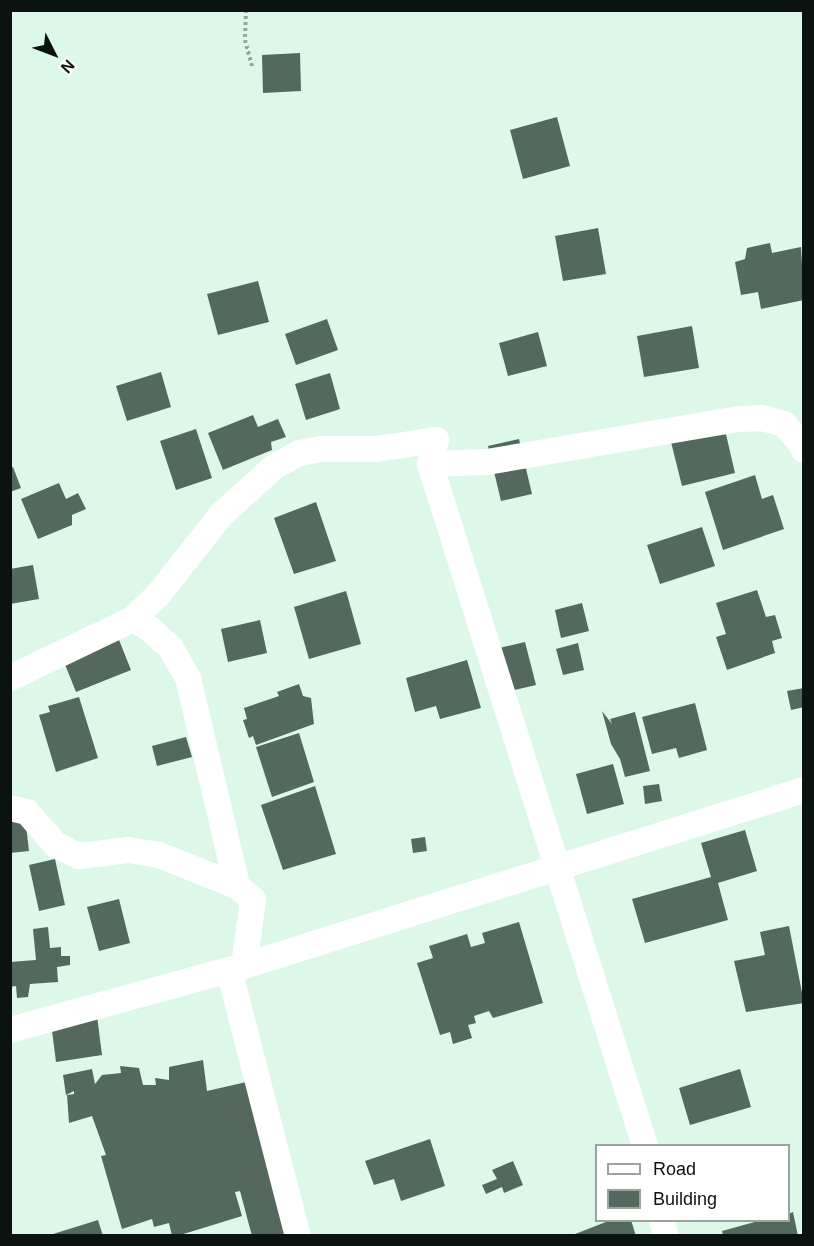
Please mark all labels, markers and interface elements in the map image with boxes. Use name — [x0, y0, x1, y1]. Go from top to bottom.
north arrow — [24, 24, 84, 84]
text: N — [58, 56, 78, 76]
legend — [595, 1144, 790, 1222]
text: Road — [653, 1159, 696, 1179]
text: Building — [653, 1189, 717, 1209]

